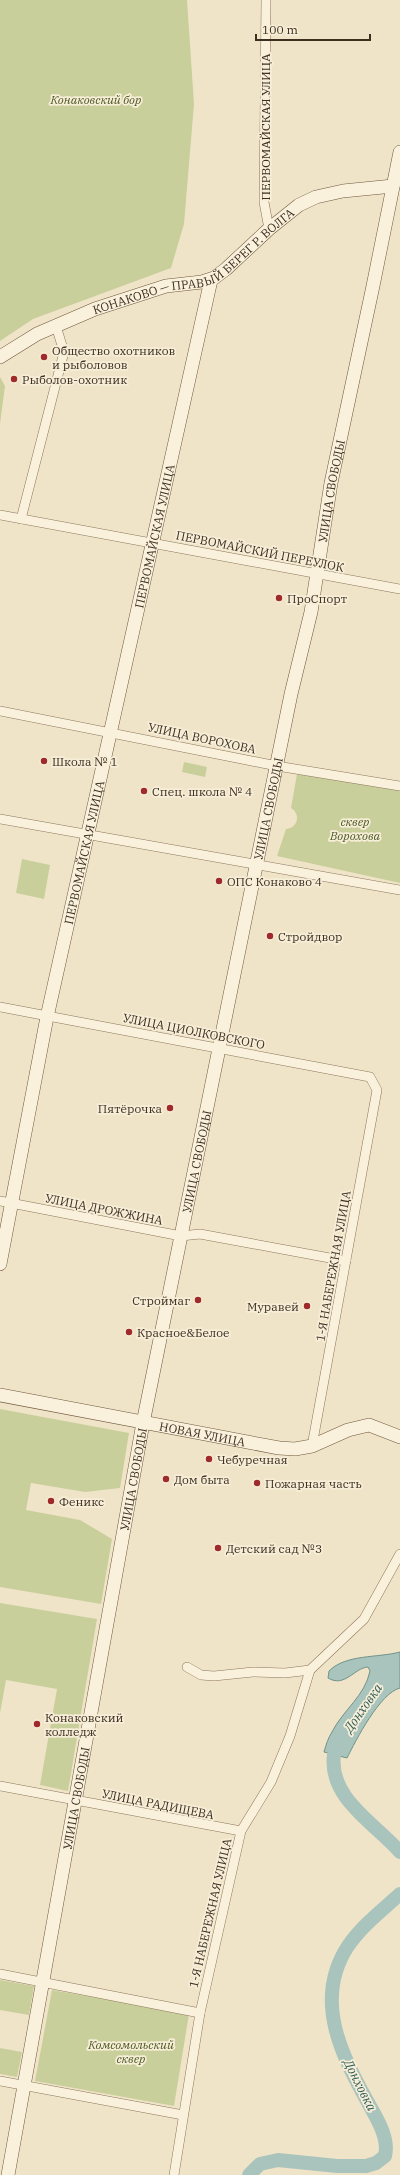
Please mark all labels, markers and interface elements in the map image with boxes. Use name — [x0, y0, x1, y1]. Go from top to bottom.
scale bar — [256, 16, 370, 42]
text: 100 m — [262, 22, 298, 37]
street label: ПЕРВОМАЙСКАЯ УЛИЦА — [258, 53, 273, 200]
park label: Конаковский бор — [50, 92, 141, 107]
street label: КОНАКОВО — ПРАВЫЙ БЕРЕГ Р. ВОЛГА — [91, 204, 297, 317]
place label: Общество охотников и рыболовов — [52, 343, 175, 372]
marker: Общество охотников и рыболовов — [39, 352, 49, 362]
place label: Рыболов-охотник — [22, 372, 127, 387]
marker: Рыболов-охотник — [9, 374, 19, 384]
street label: УЛИЦА СВОБОДЫ — [314, 438, 348, 543]
street label: ПЕРВОМАЙСКАЯ УЛИЦА — [131, 462, 177, 610]
street label: ПЕРВОМАЙСКИЙ ПЕРЕУЛОК — [175, 527, 346, 575]
place label: ПроСпорт — [287, 591, 347, 606]
marker: ПроСпорт — [274, 593, 284, 603]
street label: УЛИЦА ВОРОХОВА — [147, 719, 258, 757]
place label: Школа № 1 — [52, 754, 118, 769]
marker: Школа № 1 — [39, 756, 49, 766]
street label: УЛИЦА СВОБОДЫ — [250, 756, 285, 861]
street label: ПЕРВОМАЙСКАЯ УЛИЦА — [60, 778, 107, 926]
place label: Спец. школа № 4 — [152, 784, 252, 799]
marker: Спец. школа № 4 — [139, 786, 149, 796]
park label: сквер Ворохова — [329, 814, 380, 843]
place label: ОПС Конаково 4 — [227, 874, 322, 889]
marker: ОПС Конаково 4 — [214, 876, 224, 886]
place label: Стройдвор — [278, 929, 342, 944]
marker: Стройдвор — [265, 931, 275, 941]
street label: УЛИЦА ЦИОЛКОВСКОГО — [122, 1010, 266, 1052]
place label: Пятёрочка — [98, 1101, 162, 1116]
marker: Пятёрочка — [165, 1103, 175, 1113]
street label: УЛИЦА СВОБОДЫ — [178, 1109, 214, 1214]
street label: 1-Я НАБЕРЕЖНАЯ УЛИЦА — [312, 1189, 354, 1343]
street label: УЛИЦА ДРОЖЖИНА — [44, 1190, 165, 1228]
place label: Строймаг — [132, 1293, 190, 1308]
marker: Строймаг — [193, 1295, 203, 1305]
place label: Муравей — [247, 1299, 299, 1314]
marker: Муравей — [302, 1301, 312, 1311]
place label: Красное&Белое — [137, 1325, 230, 1340]
marker: Красное&Белое — [124, 1327, 134, 1337]
street label: НОВАЯ УЛИЦА — [158, 1418, 247, 1449]
street label: УЛИЦА СВОБОДЫ — [116, 1426, 150, 1532]
place label: Чебуречная — [217, 1452, 288, 1467]
marker: Чебуречная — [204, 1454, 214, 1464]
place label: Дом быта — [174, 1472, 230, 1487]
marker: Дом быта — [161, 1474, 171, 1484]
place label: Пожарная часть — [265, 1476, 362, 1491]
marker: Пожарная часть — [252, 1478, 262, 1488]
place label: Феникс — [59, 1494, 104, 1509]
marker: Феникс — [46, 1496, 56, 1506]
place label: Детский сад №3 — [226, 1541, 322, 1556]
marker: Детский сад №3 — [213, 1543, 223, 1553]
water label: Донховка — [339, 1680, 386, 1737]
place label: Конаковский колледж — [45, 1710, 124, 1739]
marker: Конаковский колледж — [32, 1719, 42, 1729]
street label: УЛИЦА СВОБОДЫ — [59, 1745, 92, 1851]
street label: УЛИЦА РАДИЩЕВА — [101, 1786, 216, 1822]
street label: 1-Я НАБЕРЕЖНАЯ УЛИЦА — [185, 1836, 235, 1989]
park label: Комсомольский сквер — [87, 2037, 174, 2066]
water label: Донховка — [339, 2054, 380, 2114]

